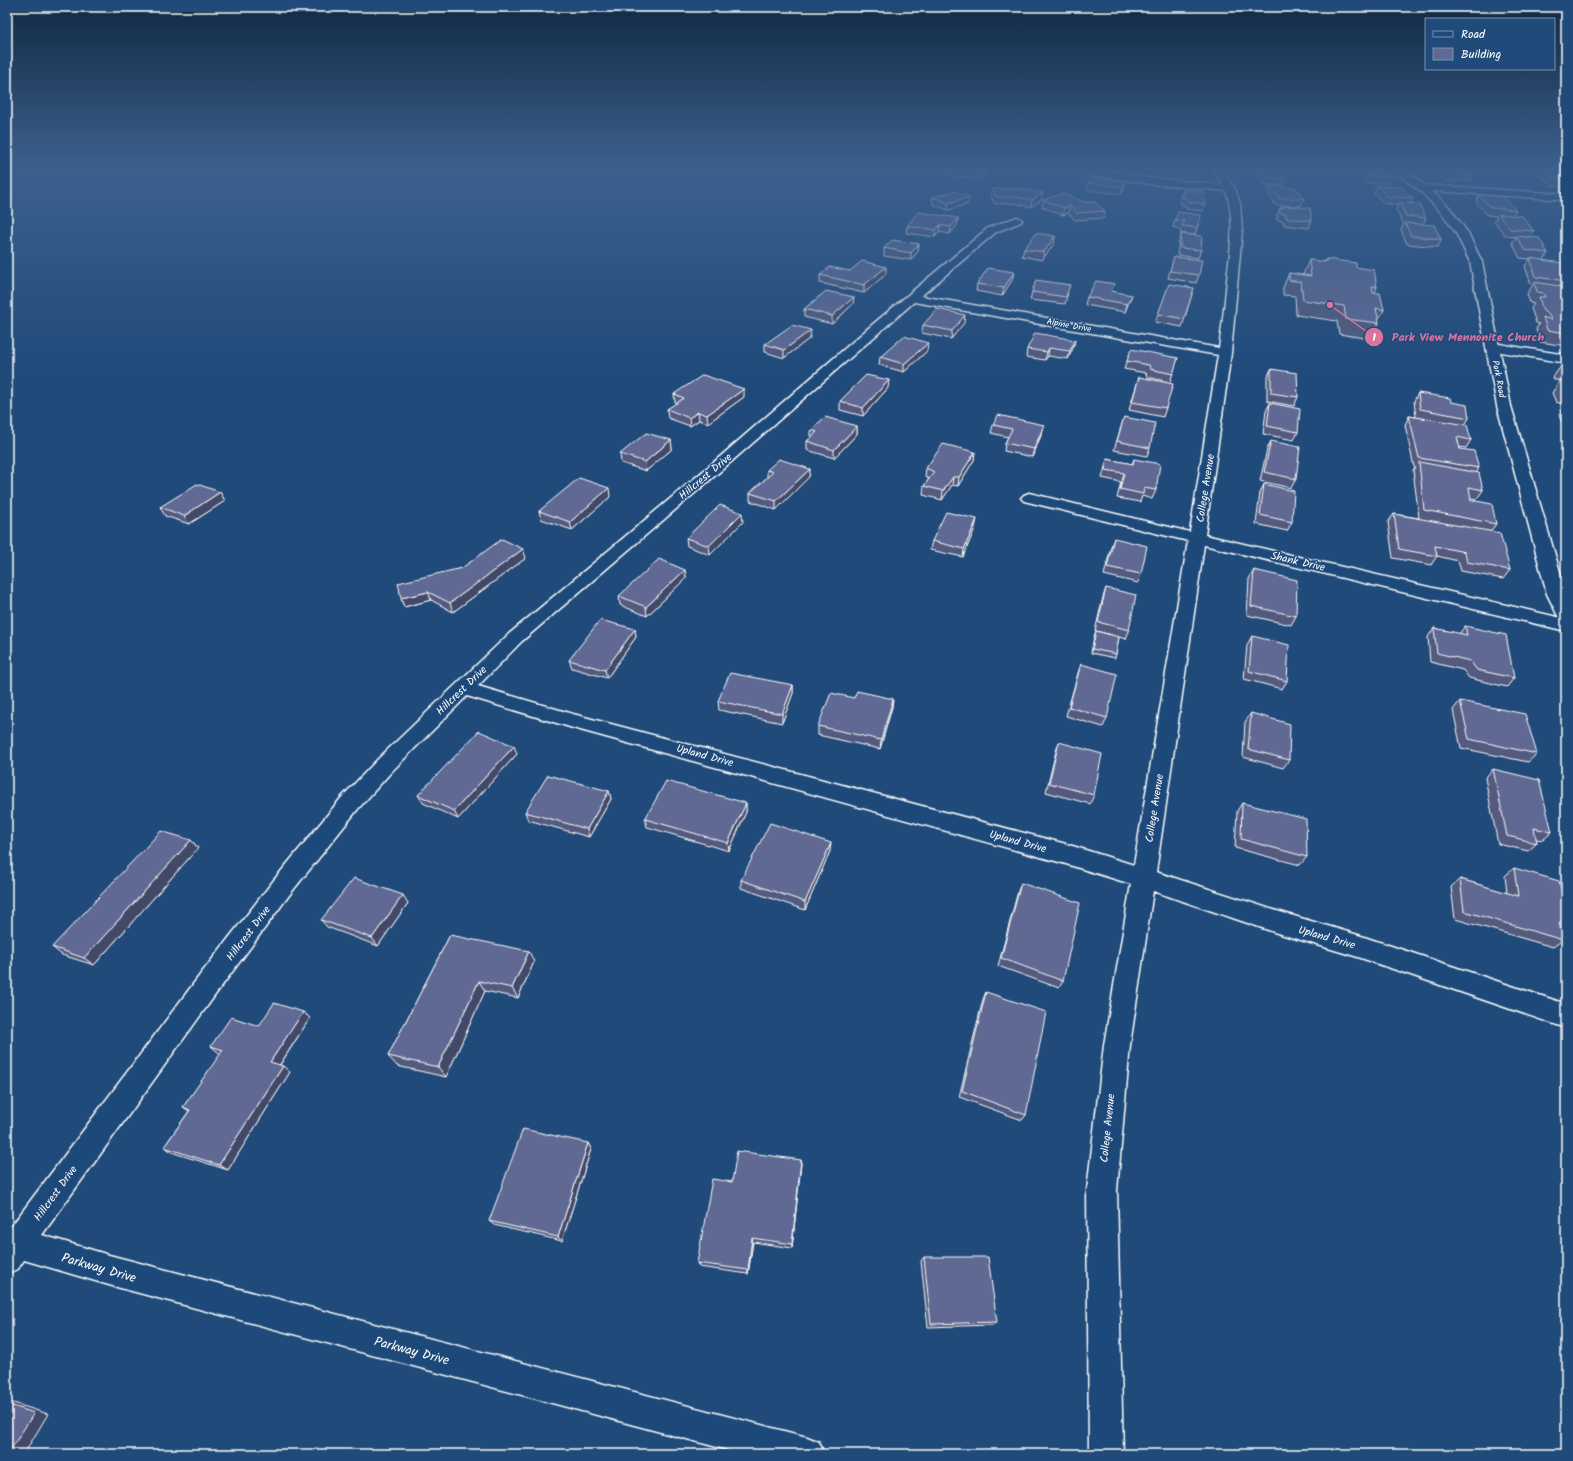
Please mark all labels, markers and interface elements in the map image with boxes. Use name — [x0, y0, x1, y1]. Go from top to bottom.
legend — [1425, 18, 1555, 70]
text: Road — [1461, 25, 1486, 44]
text: Building — [1461, 45, 1501, 64]
street label: Alpine Drive — [1045, 314, 1093, 337]
callout: Park View Mennonite Church — [1364, 325, 1553, 349]
text: 1 — [1372, 328, 1376, 347]
text: Park View Mennonite Church — [1392, 328, 1544, 347]
street label: Park Road — [1488, 359, 1510, 400]
street label: Hillcrest Drive — [675, 449, 736, 505]
street label: College Avenue — [1192, 453, 1220, 524]
street label: Shank Drive — [1269, 547, 1327, 577]
street label: Hillcrest Drive — [432, 662, 491, 720]
street label: Upland Drive — [674, 740, 735, 772]
street label: College Avenue — [1141, 773, 1169, 844]
street label: Upland Drive — [987, 826, 1048, 858]
street label: Hillcrest Drive — [222, 902, 276, 965]
street label: Upland Drive — [1296, 921, 1357, 955]
street label: College Avenue — [1095, 1093, 1121, 1163]
street label: Hillcrest Drive — [29, 1162, 82, 1225]
street label: Parkway Drive — [59, 1248, 139, 1289]
street label: Parkway Drive — [372, 1331, 452, 1372]

